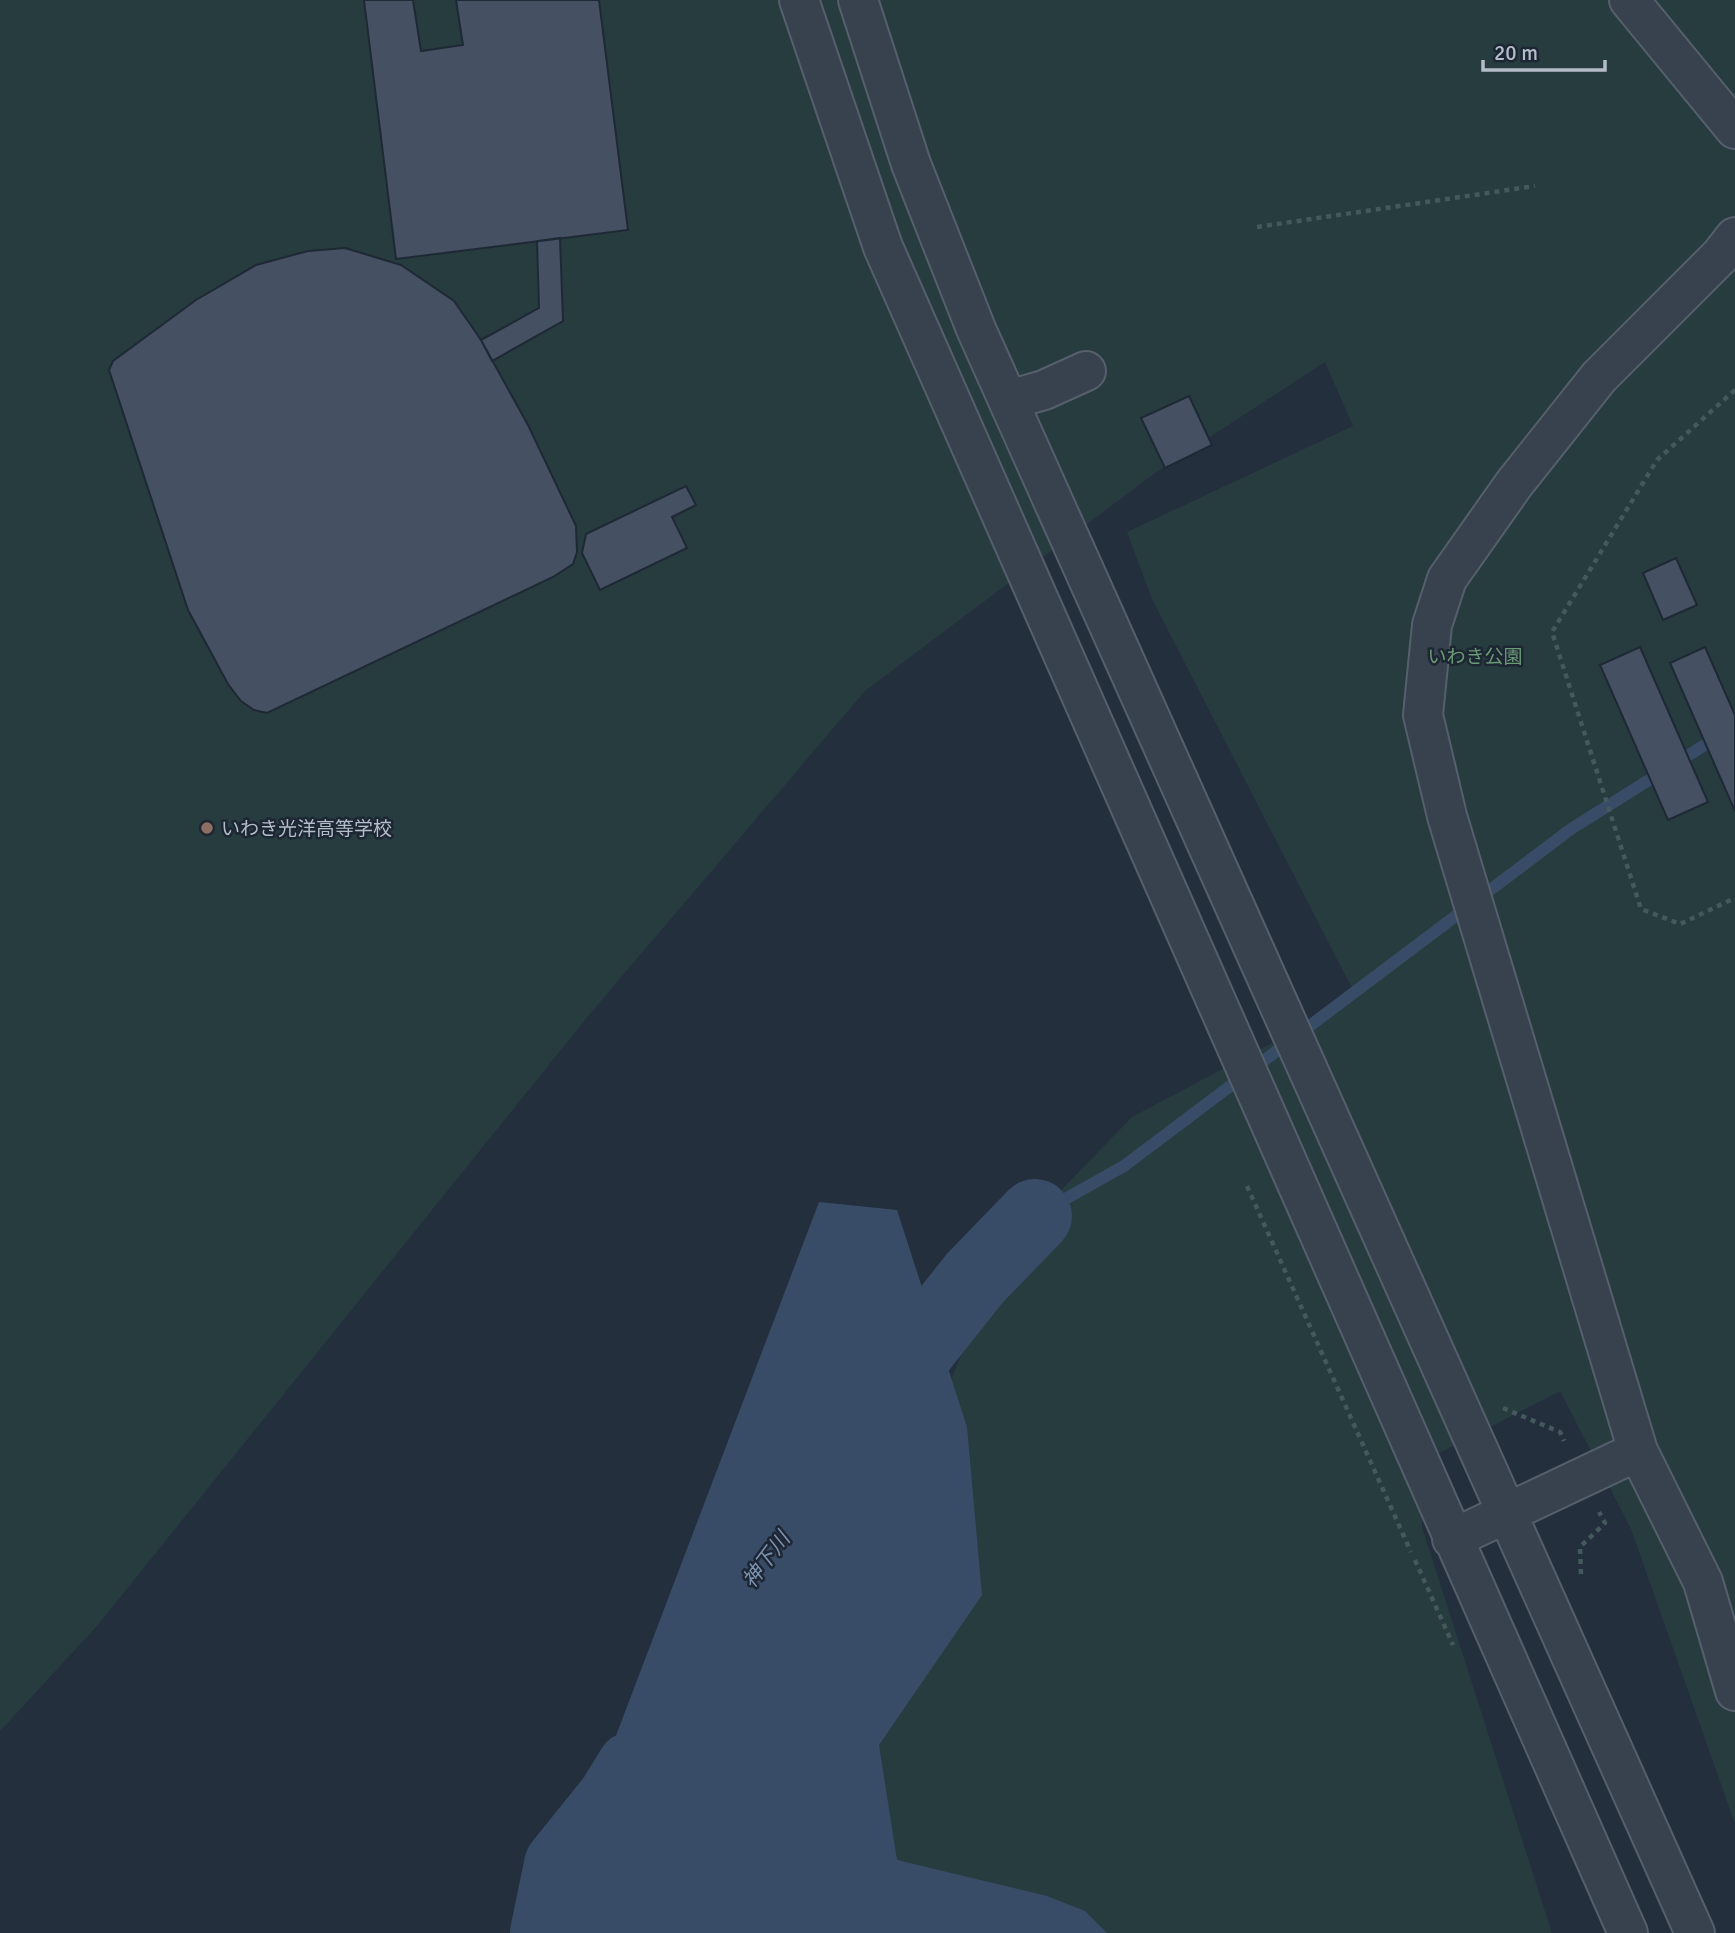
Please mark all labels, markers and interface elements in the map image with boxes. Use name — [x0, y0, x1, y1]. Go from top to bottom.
scale bar — [1483, 28, 1606, 72]
text: 20 m — [1494, 40, 1538, 66]
park label: いわき公園 — [1427, 645, 1523, 669]
place label: いわき光洋高等学校 — [221, 817, 392, 841]
marker: いわき光洋高等学校 — [199, 820, 215, 836]
water label: 神下川 — [737, 1525, 797, 1593]

